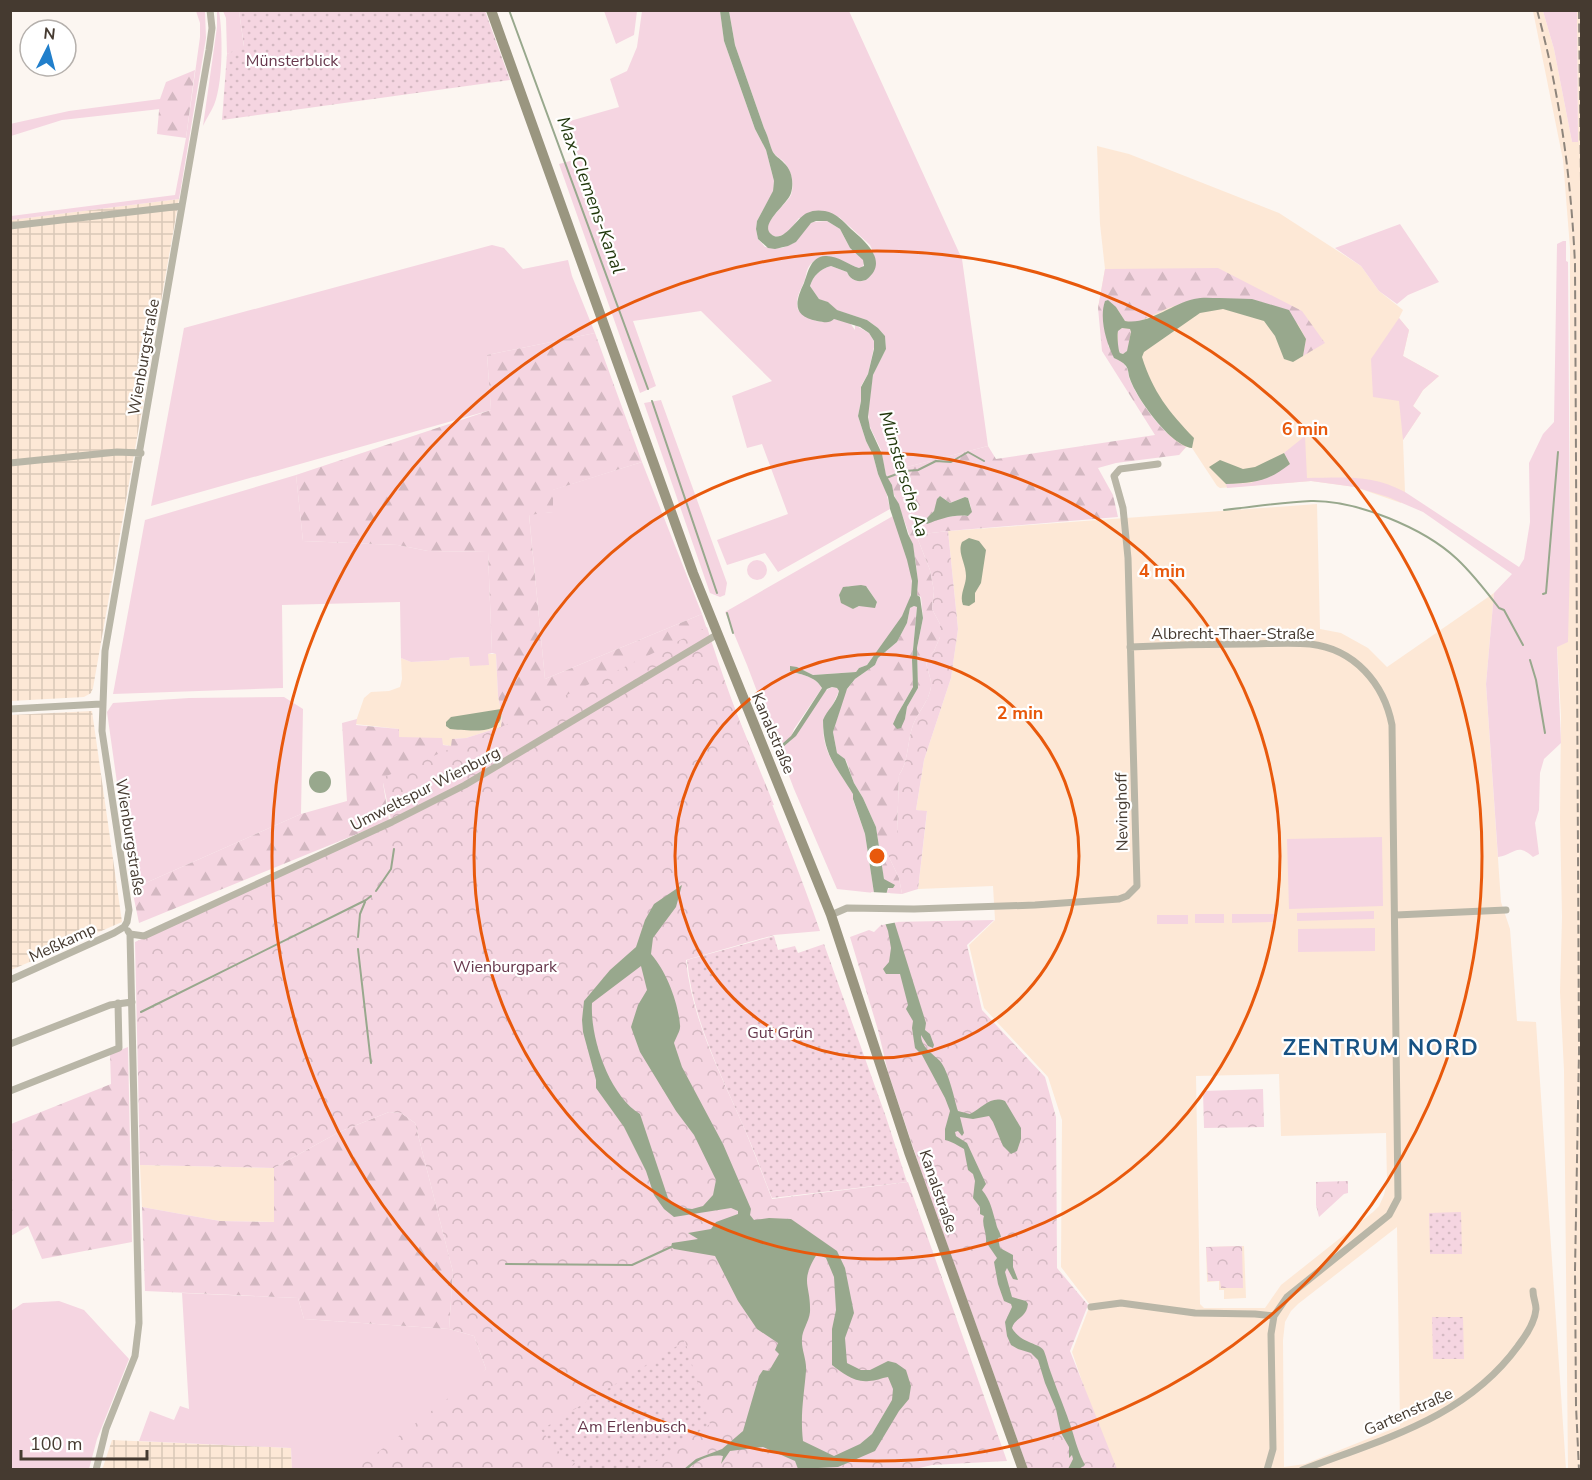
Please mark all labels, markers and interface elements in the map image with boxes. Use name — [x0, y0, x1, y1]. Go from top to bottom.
north arrow — [18, 18, 78, 78]
text: N — [42, 23, 57, 46]
park label: Münsterblick — [246, 50, 339, 72]
water label: Max-Clemens-Kanal — [551, 113, 631, 277]
street label: Wienburgstraße — [123, 297, 165, 417]
water label: Münstersche Aa — [873, 408, 935, 540]
text: 6 min — [1282, 417, 1328, 441]
text: 4 min — [1139, 559, 1185, 583]
street label: Albrecht-Thaer-Straße — [1151, 623, 1315, 645]
street label: Kanalstraße — [746, 689, 800, 777]
text: 2 min — [997, 701, 1043, 725]
street label: Umweltspur Wienburg — [347, 742, 504, 836]
street label: Nevinghoff — [1110, 772, 1134, 852]
street label: Wienburgstraße — [110, 777, 150, 897]
centre of rings — [867, 846, 887, 866]
street label: Meßkamp — [25, 918, 99, 968]
park label: Wienburgpark — [453, 956, 558, 978]
park label: Gut Grün — [747, 1022, 813, 1044]
district label: ZENTRUM NORD — [1283, 1033, 1479, 1063]
street label: Kanalstraße — [914, 1147, 963, 1236]
street label: Gartenstraße — [1361, 1383, 1456, 1441]
park label: Am Erlenbusch — [577, 1416, 687, 1438]
scale bar — [21, 1423, 147, 1461]
text: 100 m — [30, 1432, 82, 1456]

